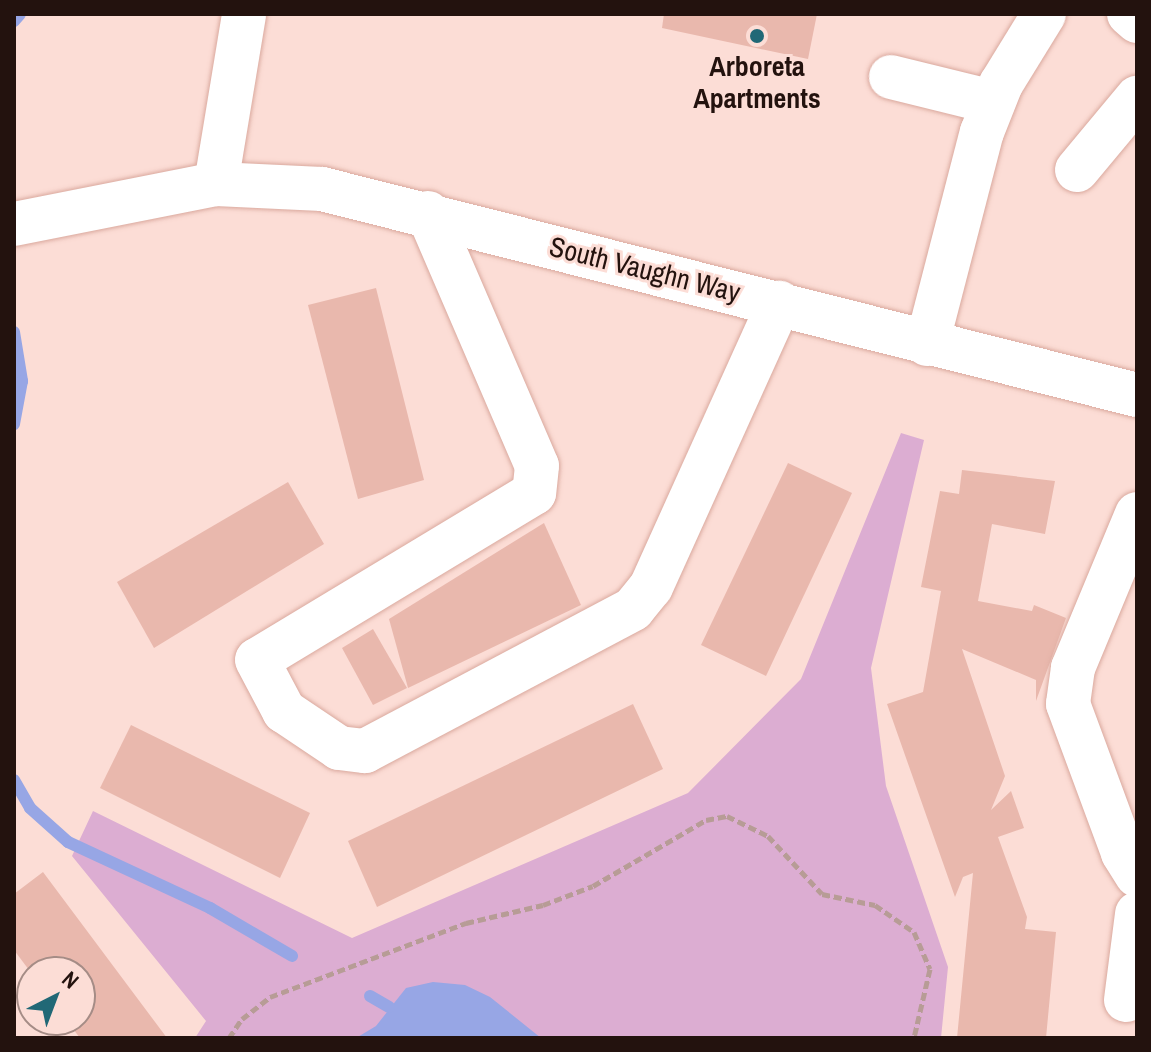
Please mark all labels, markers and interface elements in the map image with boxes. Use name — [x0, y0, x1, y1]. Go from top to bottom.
marker: Arboreta Apartments — [748, 27, 766, 45]
place label: Arboreta Apartments — [693, 49, 821, 115]
street label: South Vaughn Way — [546, 229, 744, 309]
north arrow — [16, 956, 96, 1036]
text: N — [56, 964, 86, 995]

